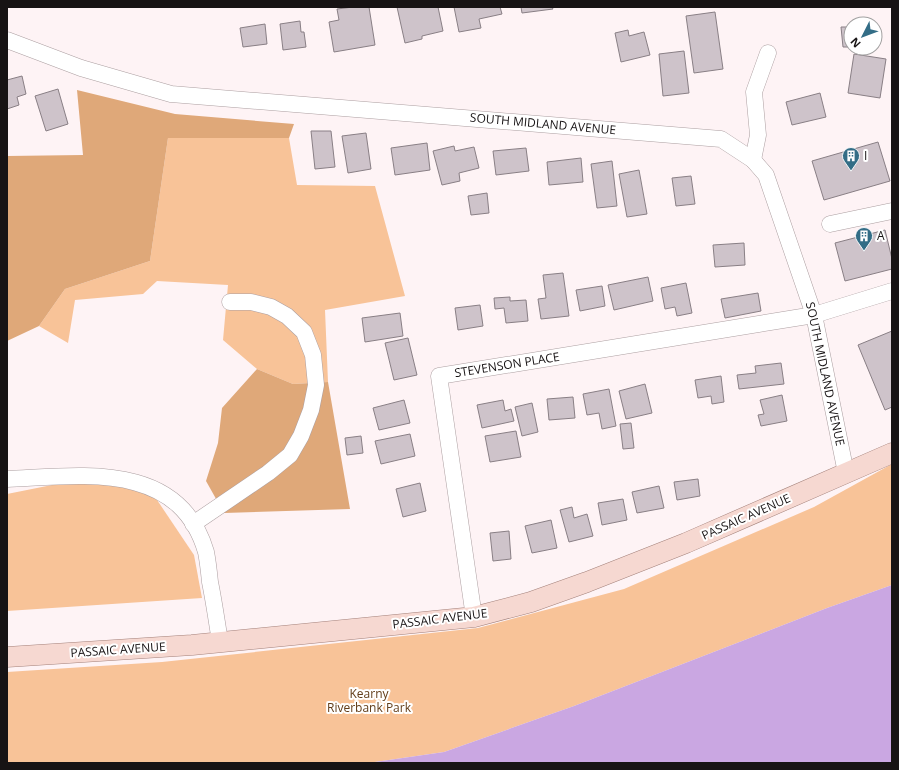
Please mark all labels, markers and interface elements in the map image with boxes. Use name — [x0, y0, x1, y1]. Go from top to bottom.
north arrow — [843, 16, 883, 56]
text: N — [847, 35, 864, 51]
street label: SOUTH MIDLAND AVENUE — [469, 109, 617, 138]
building icon: I — [841, 146, 861, 171]
place label: I — [864, 147, 867, 164]
building icon: A — [854, 226, 874, 251]
place label: A — [877, 227, 885, 244]
street label: SOUTH MIDLAND AVENUE — [802, 300, 849, 447]
street label: STEVENSON PLACE — [453, 348, 561, 381]
street label: PASSAIC AVENUE — [699, 489, 793, 544]
street label: PASSAIC AVENUE — [392, 604, 488, 633]
street label: PASSAIC AVENUE — [70, 638, 166, 661]
park label: Kearny Riverbank Park — [327, 685, 412, 716]

